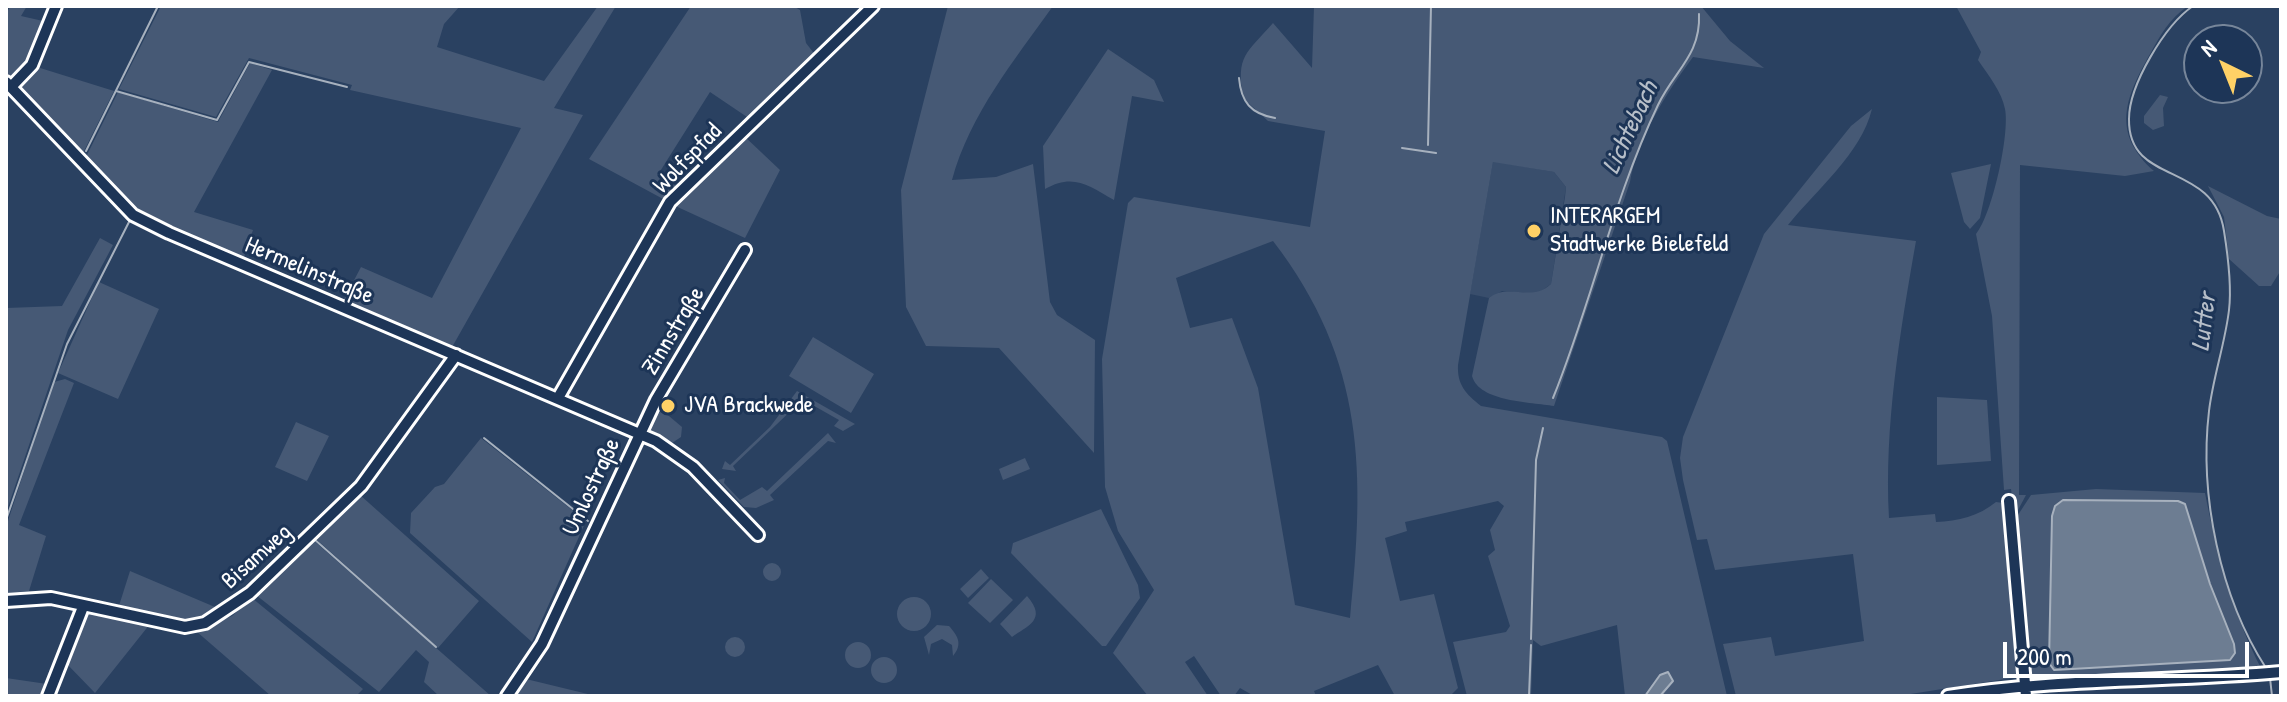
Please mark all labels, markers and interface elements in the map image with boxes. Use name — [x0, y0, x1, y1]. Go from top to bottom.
north arrow — [2183, 24, 2263, 104]
text: N — [2193, 33, 2223, 63]
water label: Lichtebach — [1596, 77, 1666, 179]
street label: Wolfspfad — [648, 118, 728, 200]
place label: INTERARGEM Stadtwerke Bielefeld — [1550, 203, 1728, 259]
marker: INTERARGEM Stadtwerke Bielefeld — [1525, 222, 1543, 240]
street label: Hermelinstraße — [240, 231, 378, 311]
street label: Zinnstraße — [637, 282, 711, 380]
water label: Lutter — [2186, 291, 2224, 353]
place label: JVA Brackwede — [684, 392, 813, 420]
marker: JVA Brackwede — [659, 397, 677, 415]
street label: Umlostraße — [557, 434, 627, 540]
street label: Bisamweg — [216, 518, 298, 596]
scale bar — [2007, 626, 2253, 676]
text: 200 m — [2017, 640, 2072, 672]

